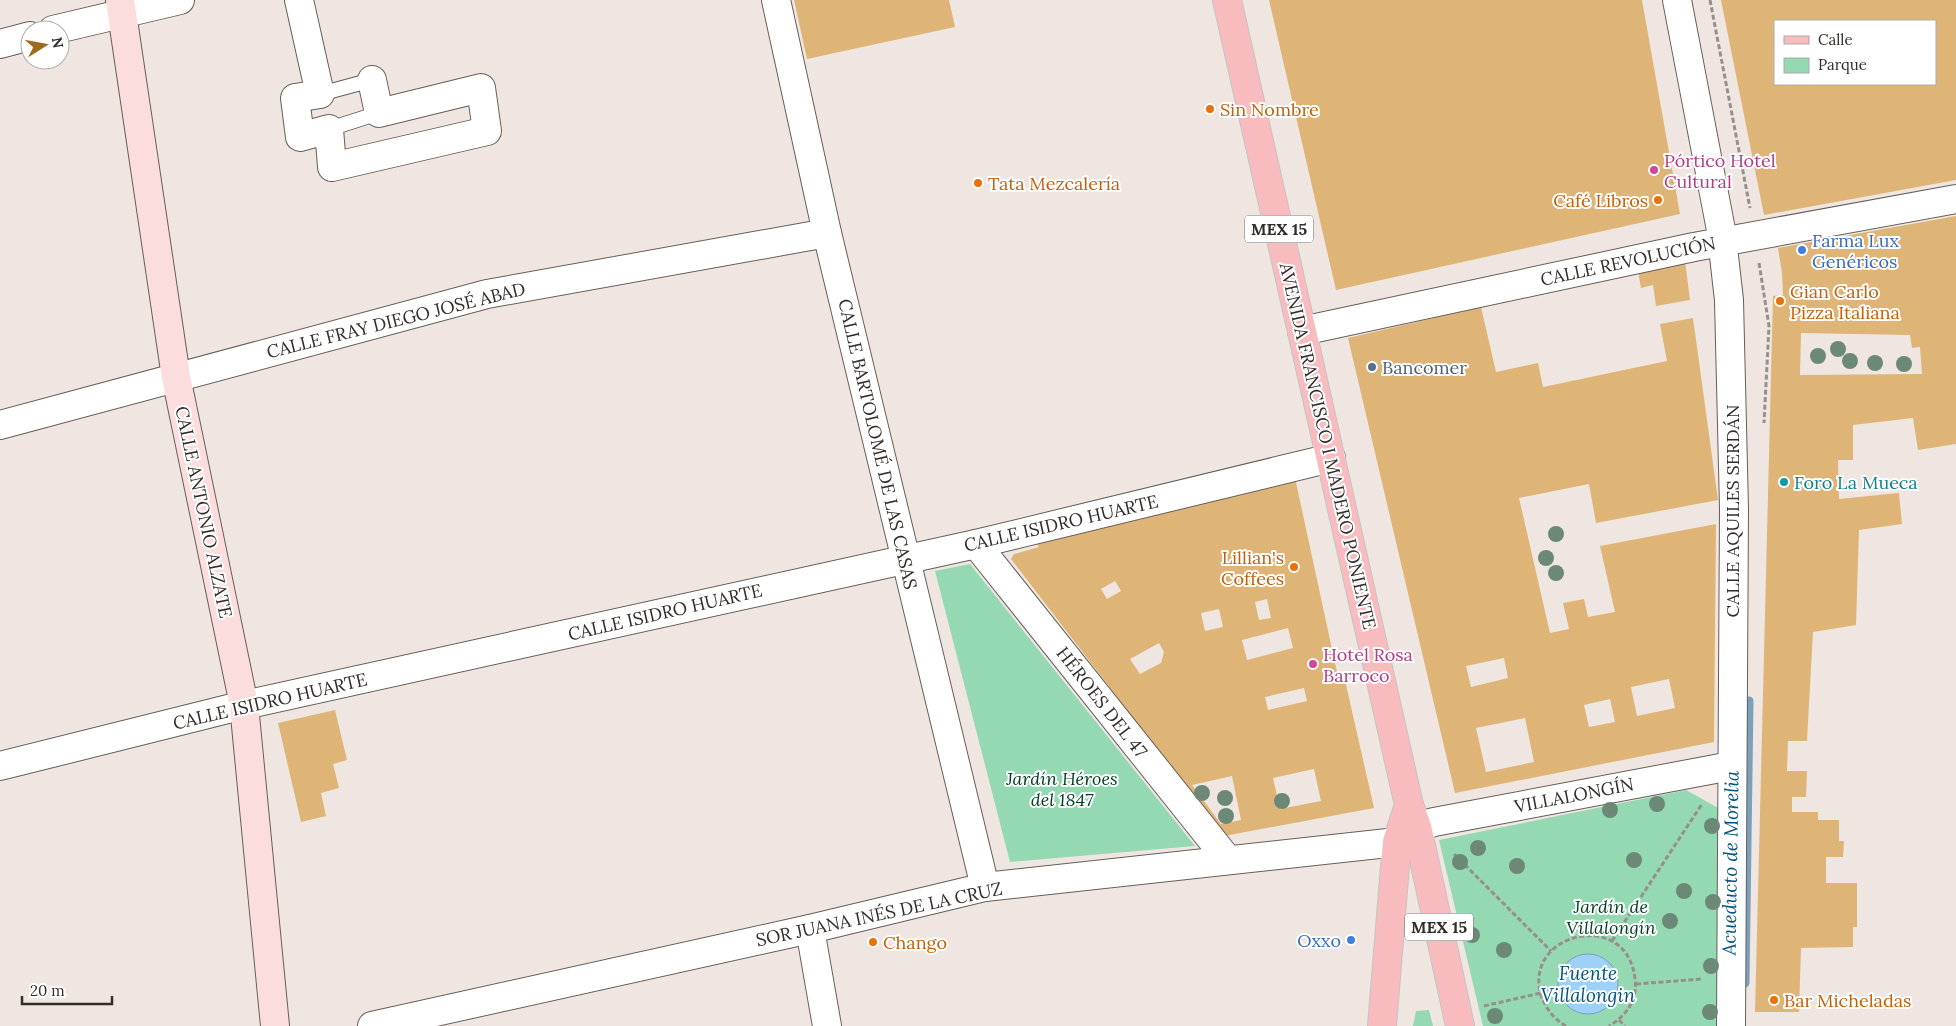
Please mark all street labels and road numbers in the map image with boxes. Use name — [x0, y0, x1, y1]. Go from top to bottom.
road number: MEX 15 — [1245, 215, 1313, 242]
street label: CALLE REVOLUCIÓN — [1538, 231, 1718, 291]
street label: AVENIDA FRANCISCO I MADERO PONIENTE — [1274, 260, 1381, 632]
street label: CALLE FRAY DIEGO JOSÉ ABAD — [264, 277, 528, 363]
street label: CALLE BARTOLOMÉ DE LAS CASAS — [833, 297, 923, 591]
street label: CALLE ANTONIO ALZATE — [170, 404, 238, 620]
street label: CALLE AQUILES SERDÁN — [1721, 405, 1744, 617]
street label: CALLE ISIDRO HUARTE — [962, 489, 1160, 557]
street label: CALLE ISIDRO HUARTE — [566, 578, 764, 646]
street label: HÉROES DEL 47 — [1052, 642, 1152, 762]
street label: CALLE ISIDRO HUARTE — [171, 667, 369, 735]
street label: VILLALONGÍN — [1511, 772, 1636, 818]
street label: SOR JUANA INÉS DE LA CRUZ — [754, 877, 1004, 951]
road number: MEX 15 — [1405, 914, 1473, 940]

